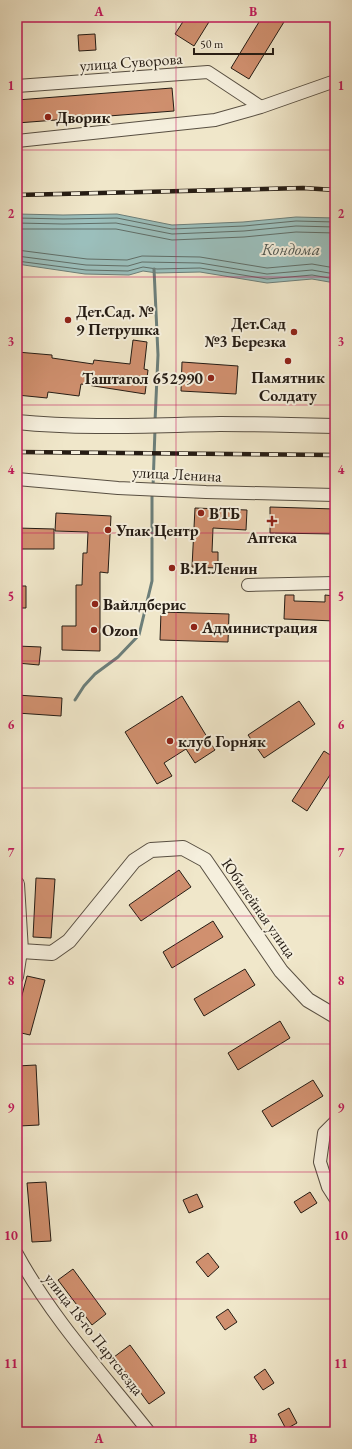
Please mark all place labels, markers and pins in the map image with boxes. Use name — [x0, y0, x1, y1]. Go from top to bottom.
place label: Дворик — [56, 107, 110, 128]
marker: Дворик — [43, 112, 53, 122]
place label: Дет.Сад. № 9 Петрушка — [76, 301, 161, 340]
place label: Дет.Сад №3 Березка — [205, 313, 287, 352]
marker: Дет.Сад. № 9 Петрушка — [63, 315, 73, 325]
marker: Дет.Сад №3 Березка — [289, 327, 299, 337]
marker: Памятник Солдату — [283, 356, 293, 366]
place label: Памятник Солдату — [251, 367, 325, 406]
place label: Таштагол 652990 — [82, 368, 204, 389]
marker: Таштагол 652990 — [206, 373, 216, 383]
place label: ВТБ — [209, 503, 240, 524]
marker: ВТБ — [196, 508, 206, 518]
marker: Аптека — [267, 516, 277, 526]
place label: Упак Центр — [115, 520, 199, 541]
marker: Упак Центр — [103, 525, 113, 535]
place label: Аптека — [246, 527, 298, 548]
place label: В.И.Ленин — [180, 558, 258, 579]
marker: В.И.Ленин — [167, 563, 177, 573]
place label: Вайлдберис — [103, 594, 187, 615]
marker: Вайлдберис — [90, 599, 100, 609]
place label: Администрация — [201, 617, 318, 638]
place label: Ozon — [102, 620, 138, 641]
marker: Администрация — [189, 622, 199, 632]
marker: Ozon — [89, 625, 99, 635]
place label: клуб Горняк — [178, 731, 266, 752]
marker: клуб Горняк — [165, 736, 175, 746]

